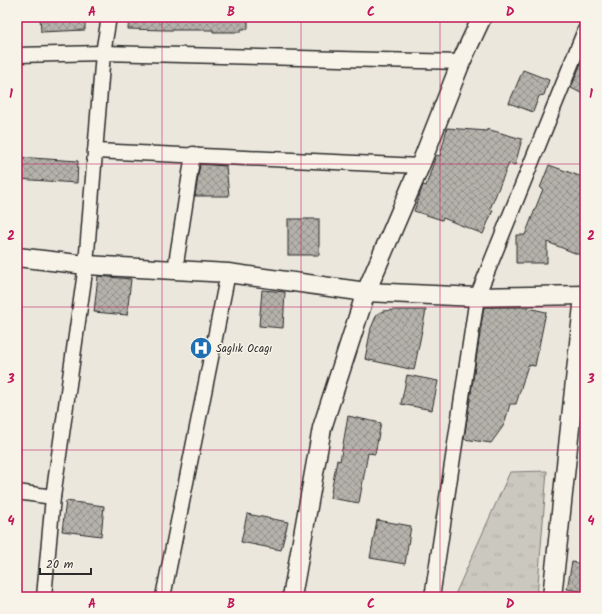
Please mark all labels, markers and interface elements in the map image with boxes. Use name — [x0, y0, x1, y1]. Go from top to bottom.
text: A — [88, 2, 96, 23]
text: B — [227, 2, 235, 23]
text: C — [367, 2, 375, 23]
text: D — [506, 2, 515, 23]
text: 1 — [9, 84, 13, 105]
text: 1 — [589, 84, 593, 105]
text: 2 — [7, 226, 15, 247]
text: 2 — [587, 226, 595, 247]
hospital icon: Saglık Ocagı — [188, 335, 214, 361]
place label: Saglık Ocagı — [216, 340, 272, 358]
text: 3 — [6, 369, 15, 390]
text: 3 — [586, 369, 595, 390]
text: 4 — [7, 511, 15, 532]
text: 4 — [587, 511, 595, 532]
scale bar — [40, 550, 91, 576]
text: 20 m — [46, 555, 74, 574]
text: A — [88, 594, 96, 614]
text: B — [227, 594, 235, 614]
text: C — [367, 594, 375, 614]
text: D — [506, 594, 515, 614]

